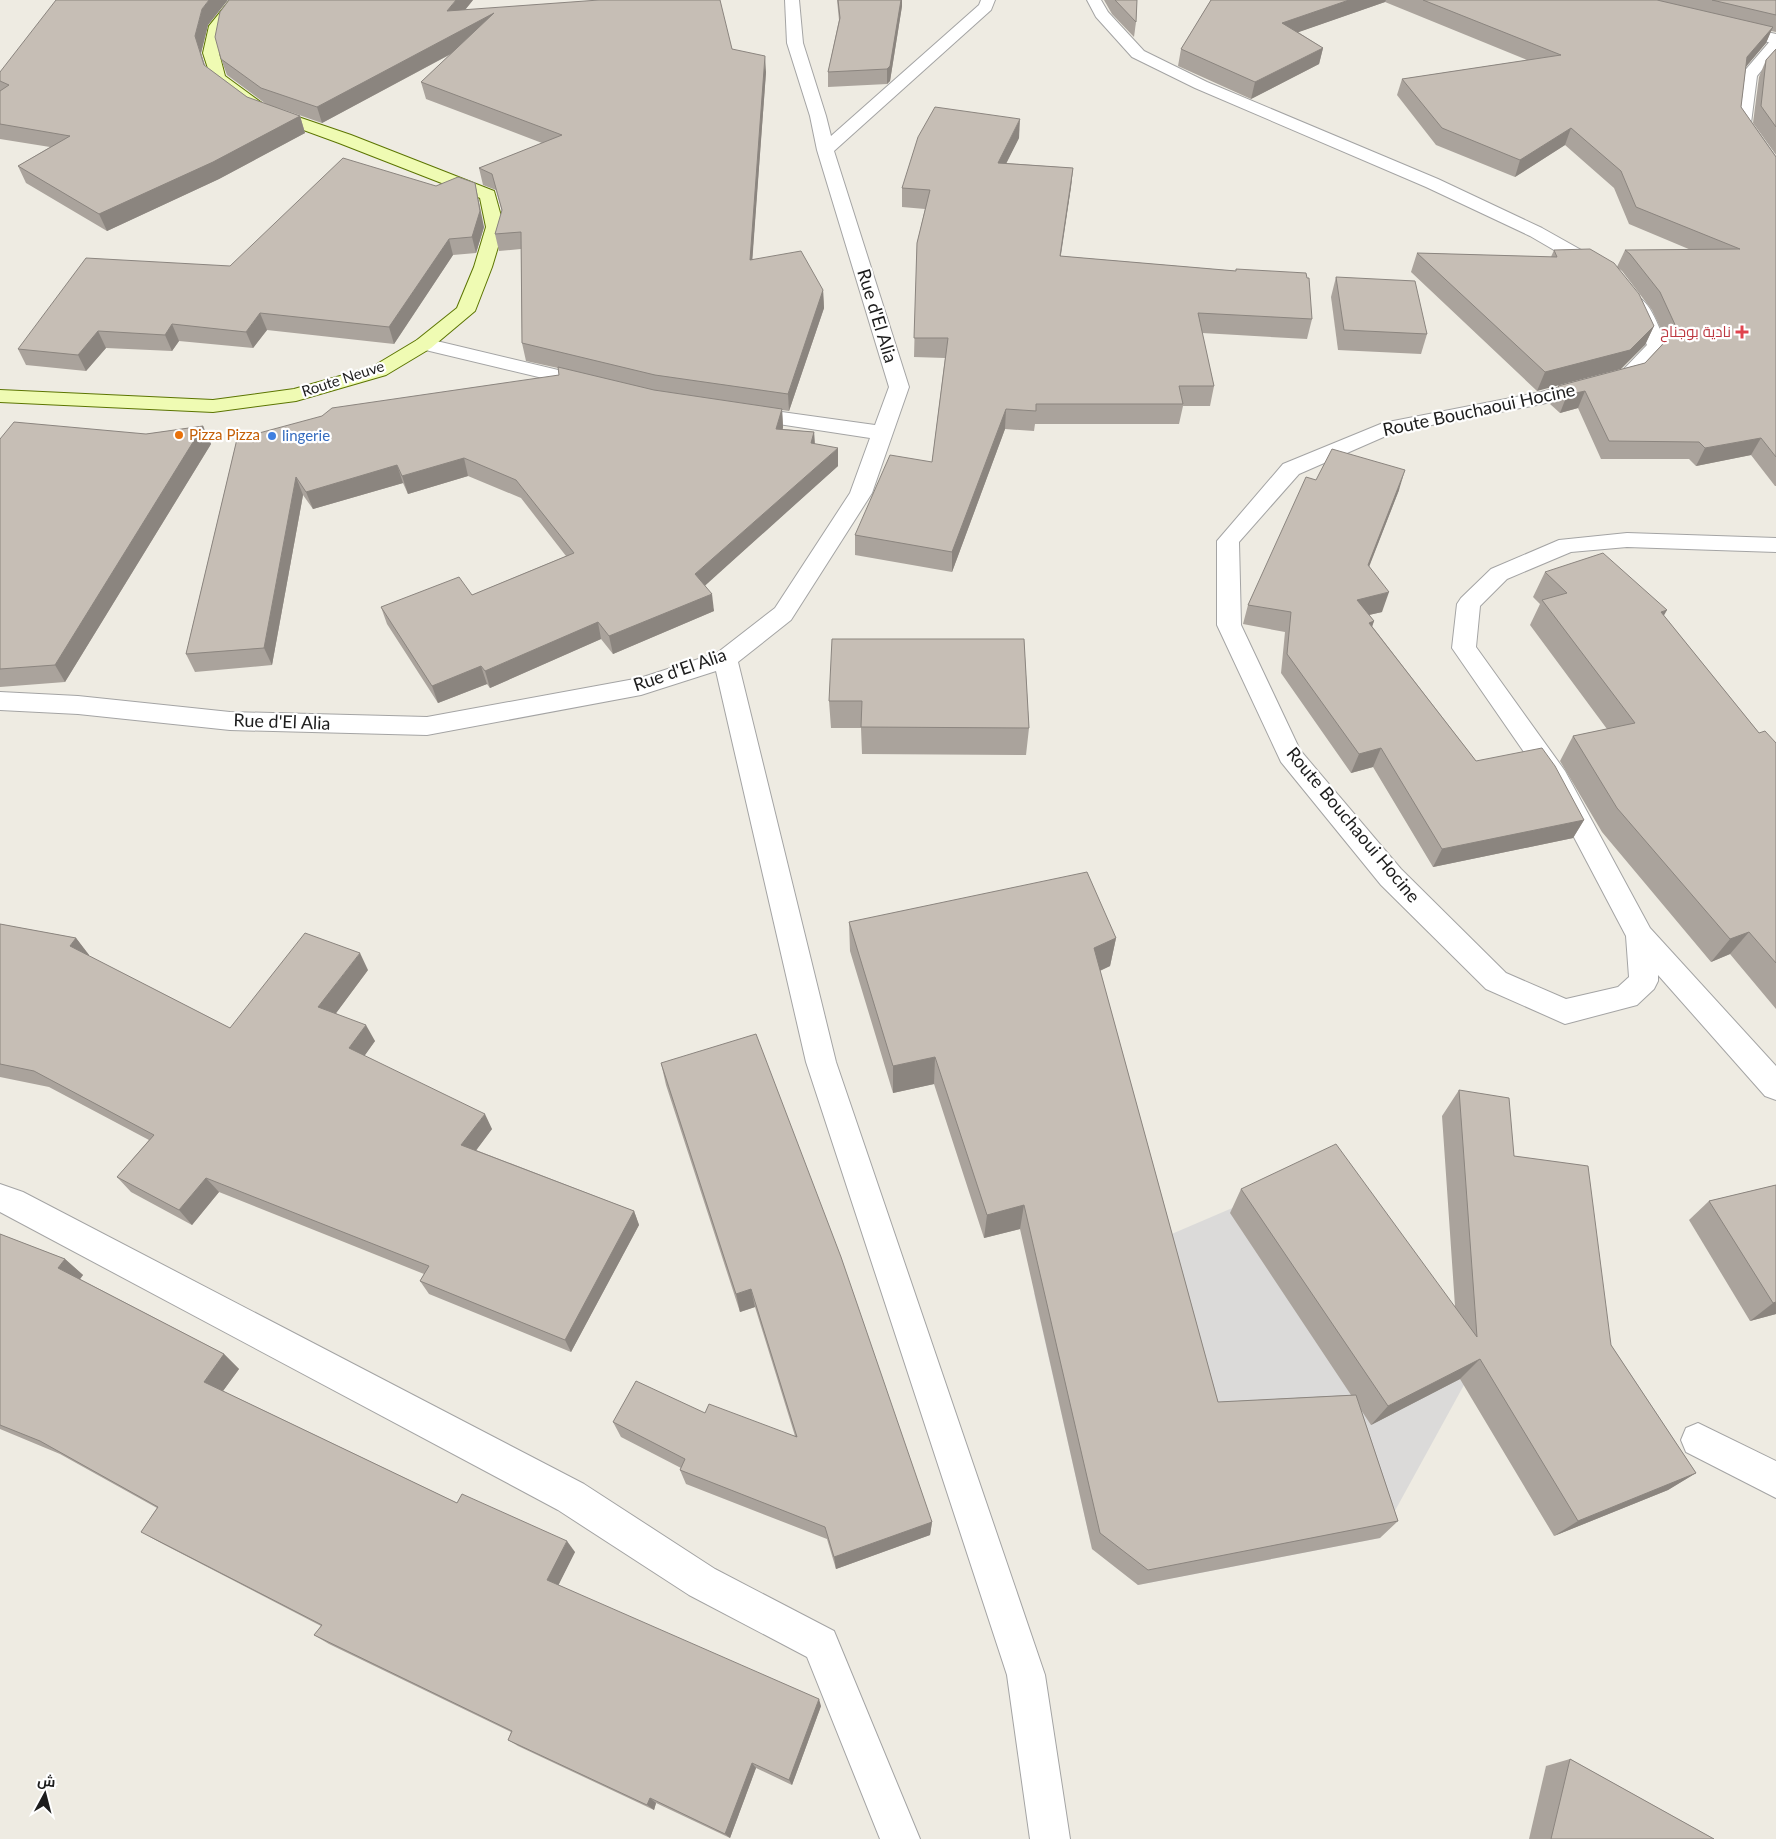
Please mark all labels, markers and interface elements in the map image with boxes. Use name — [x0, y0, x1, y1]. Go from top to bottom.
street label: Rue d'El Alia — [853, 266, 903, 365]
place label: نادية بوجناح — [1660, 322, 1731, 343]
marker: نادية بوجناح — [1735, 325, 1749, 339]
street label: Route Neuve — [299, 356, 386, 400]
street label: Route Bouchaoui Hocine — [1381, 378, 1577, 440]
place label: Pizza Pizza — [189, 425, 260, 443]
place label: lingerie — [282, 426, 330, 444]
marker: Pizza Pizza — [173, 429, 185, 441]
marker: lingerie — [266, 430, 278, 442]
street label: Rue d'El Alia — [630, 643, 729, 695]
street label: Rue d'El Alia — [233, 708, 331, 734]
street label: Route Bouchaoui Hocine — [1282, 742, 1425, 907]
north arrow — [20, 1769, 70, 1819]
text: ش — [37, 1771, 57, 1791]

